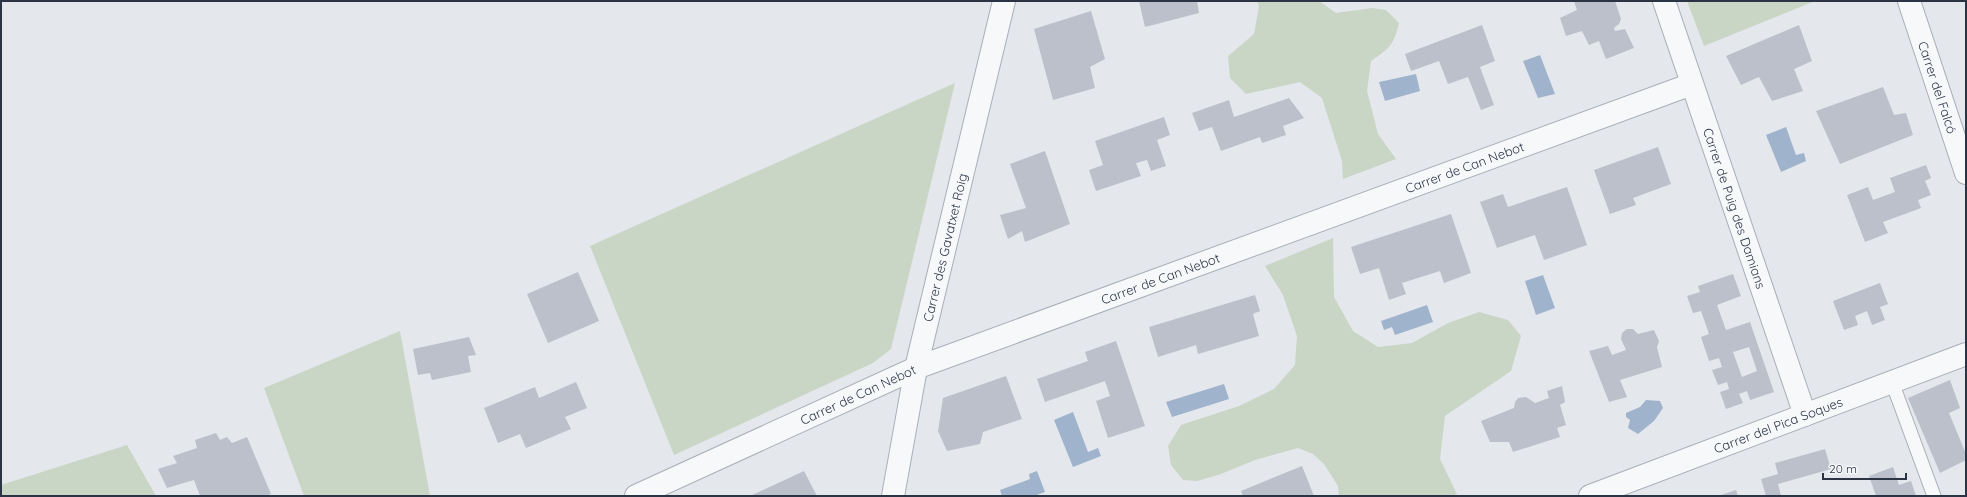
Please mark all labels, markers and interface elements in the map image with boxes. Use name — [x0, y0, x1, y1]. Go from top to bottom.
street label: Carrer del Falcó — [1915, 39, 1960, 136]
street label: Carrer de Puig des Damians — [1700, 126, 1769, 291]
street label: Carrer de Can Nebot — [1403, 138, 1526, 196]
street label: Carrer des Gavatxet Roig — [919, 172, 970, 323]
street label: Carrer de Can Nebot — [1099, 250, 1222, 308]
street label: Carrer de Can Nebot — [798, 361, 918, 428]
street label: Carrer del Pica Soques — [1711, 393, 1845, 457]
scale bar — [1823, 455, 1906, 481]
text: 20 m — [1829, 461, 1857, 476]

